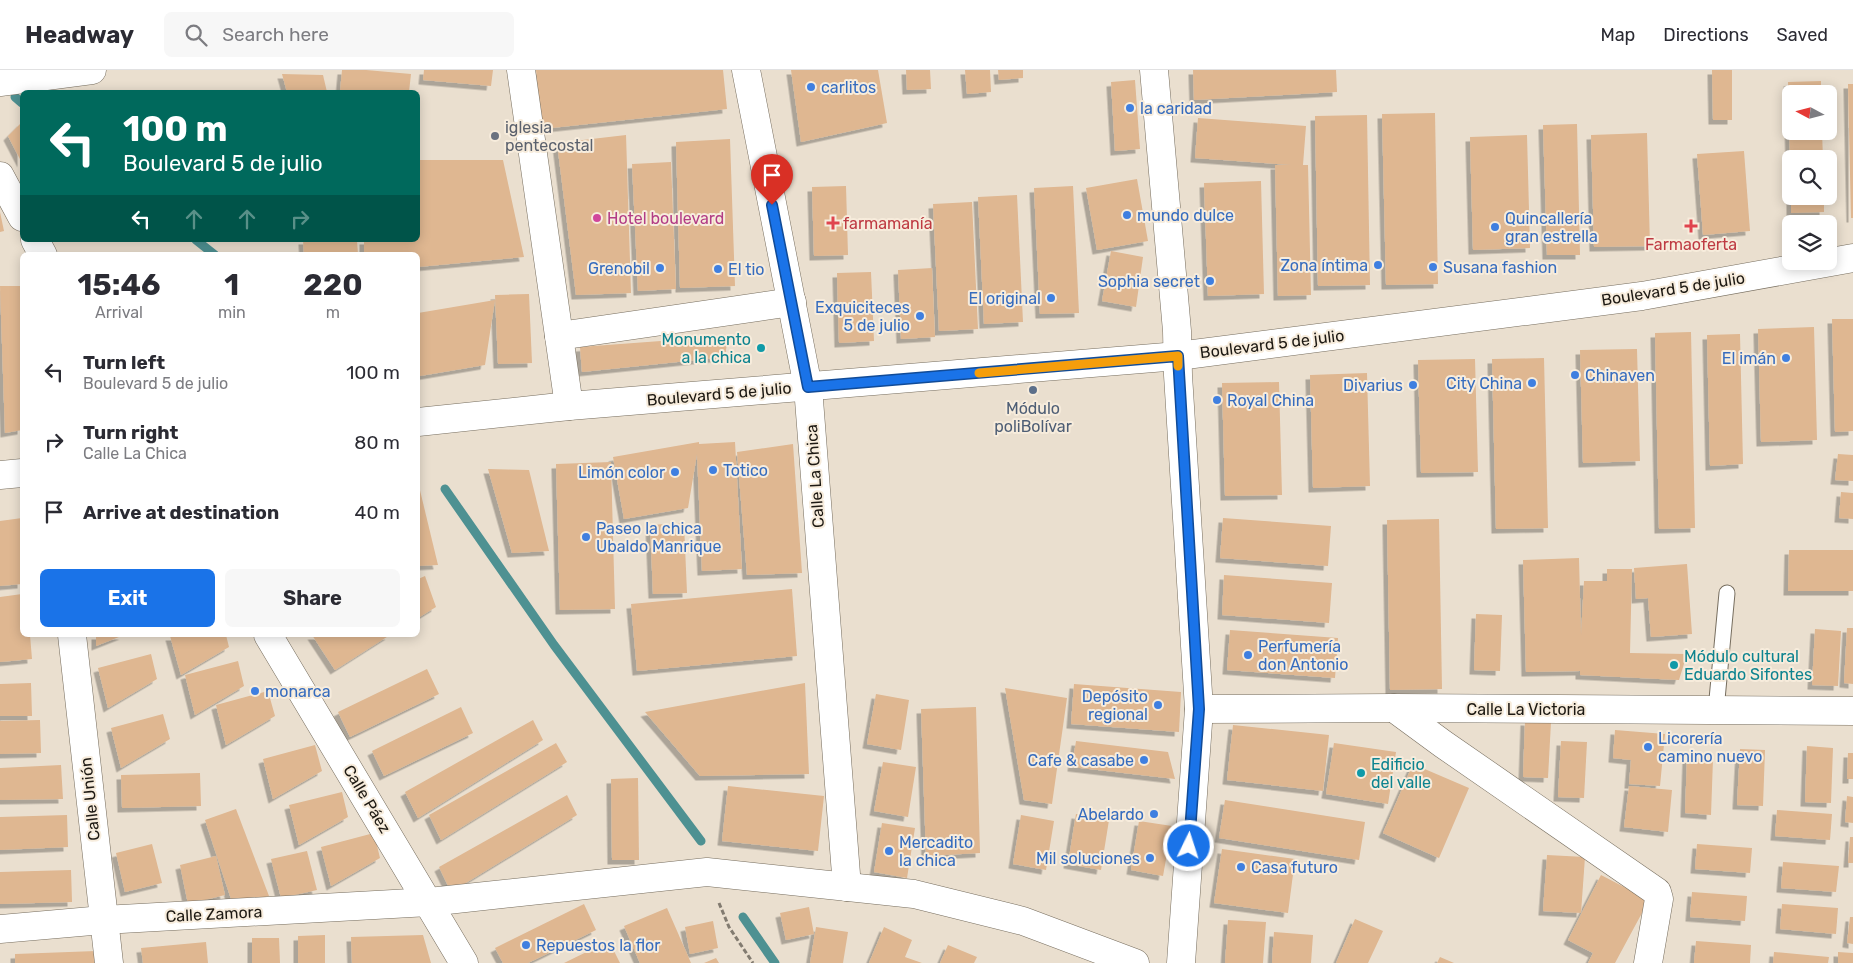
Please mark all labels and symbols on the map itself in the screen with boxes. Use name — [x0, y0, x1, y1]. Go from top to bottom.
place label: carlitos — [821, 78, 876, 97]
marker: carlitos — [805, 81, 817, 93]
north arrow — [1782, 85, 1838, 140]
place label: la caridad — [1140, 99, 1212, 118]
marker: la caridad — [1124, 102, 1136, 114]
place label: iglesia pentecostal — [505, 118, 593, 155]
marker: iglesia pentecostal — [489, 130, 501, 142]
pin — [751, 154, 793, 205]
place label: mundo dulce — [1137, 206, 1234, 225]
place label: Hotel boulevard — [607, 209, 724, 228]
marker: mundo dulce — [1121, 209, 1133, 221]
place label: Quincallería gran estrella — [1505, 209, 1598, 246]
marker: Hotel boulevard — [591, 212, 603, 224]
place label: farmamanía — [843, 214, 932, 233]
marker: farmamanía — [827, 217, 839, 229]
marker: Farmaoferta — [1685, 220, 1697, 232]
marker: Quincallería gran estrella — [1489, 221, 1501, 233]
place label: Farmaoferta — [1645, 235, 1737, 254]
place label: Zona íntima — [1280, 256, 1368, 275]
place label: Susana fashion — [1443, 258, 1557, 277]
place label: Grenobil — [588, 259, 650, 278]
marker: Zona íntima — [1372, 259, 1384, 271]
place label: El tio — [728, 260, 764, 279]
marker: Susana fashion — [1427, 261, 1439, 273]
marker: Grenobil — [654, 262, 666, 274]
marker: El tio — [712, 263, 724, 275]
street label: Boulevard 5 de julio — [1600, 268, 1746, 310]
place label: Sophia secret — [1098, 272, 1200, 291]
marker: Sophia secret — [1204, 275, 1216, 287]
place label: El original — [969, 289, 1041, 308]
marker: El original — [1045, 292, 1057, 304]
place label: Exquiciteces 5 de julio — [815, 298, 910, 335]
marker: Exquiciteces 5 de julio — [914, 310, 926, 322]
street label: Boulevard 5 de julio — [1199, 326, 1345, 362]
place label: Monumento a la chica — [662, 330, 751, 367]
marker: Monumento a la chica — [755, 342, 767, 354]
place label: El imán — [1722, 349, 1776, 368]
marker: El imán — [1780, 352, 1792, 364]
place label: Chinaven — [1585, 366, 1655, 385]
marker: Chinaven — [1569, 369, 1581, 381]
place label: City China — [1446, 374, 1522, 393]
place label: Divarius — [1343, 376, 1403, 395]
marker: City China — [1526, 377, 1538, 389]
street label: Boulevard 5 de julio — [646, 378, 792, 410]
marker: Divarius — [1407, 379, 1419, 391]
marker: Módulo poliBolívar — [1027, 384, 1039, 396]
place label: Royal China — [1227, 391, 1314, 410]
marker: Royal China — [1211, 394, 1223, 406]
place label: Módulo poliBolívar — [994, 399, 1072, 436]
street label: Calle La Chica — [802, 424, 828, 528]
place label: Totico — [723, 461, 768, 480]
place label: Limón color — [578, 463, 665, 482]
marker: Totico — [707, 464, 719, 476]
marker: Limón color — [669, 466, 681, 478]
place label: Paseo la chica Ubaldo Manrique — [596, 519, 721, 556]
marker: Paseo la chica Ubaldo Manrique — [580, 531, 592, 543]
place label: Perfumería don Antonio — [1258, 637, 1348, 674]
place label: Módulo cultural Eduardo Sifontes — [1684, 647, 1812, 684]
marker: Perfumería don Antonio — [1242, 649, 1254, 661]
marker: Módulo cultural Eduardo Sifontes — [1668, 659, 1680, 671]
place label: monarca — [265, 682, 331, 701]
marker: monarca — [249, 685, 261, 697]
place label: Depósito regional — [1082, 687, 1148, 724]
marker: Depósito regional — [1152, 699, 1164, 711]
street label: Calle La Victoria — [1467, 700, 1585, 719]
place label: Licorería camino nuevo — [1658, 729, 1762, 766]
marker: Licorería camino nuevo — [1642, 741, 1654, 753]
place label: Cafe & casabe — [1028, 751, 1134, 770]
marker: Cafe & casabe — [1138, 754, 1150, 766]
place label: Edificio del valle — [1371, 755, 1431, 792]
street label: Calle Unión — [76, 756, 104, 842]
street label: Calle Páez — [339, 761, 395, 837]
marker: Edificio del valle — [1355, 767, 1367, 779]
place label: Abelardo — [1077, 805, 1144, 824]
marker: Abelardo — [1148, 808, 1160, 820]
position arrow — [1162, 819, 1214, 871]
place label: Mercadito la chica — [899, 833, 973, 870]
marker: Mercadito la chica — [883, 845, 895, 857]
place label: Mil soluciones — [1036, 849, 1140, 868]
marker: Mil soluciones — [1144, 852, 1156, 864]
place label: Casa futuro — [1251, 858, 1338, 877]
marker: Casa futuro — [1235, 861, 1247, 873]
street label: Calle Zamora — [165, 902, 263, 926]
place label: Repuestos la flor — [536, 936, 660, 955]
marker: Repuestos la flor — [520, 939, 532, 951]

